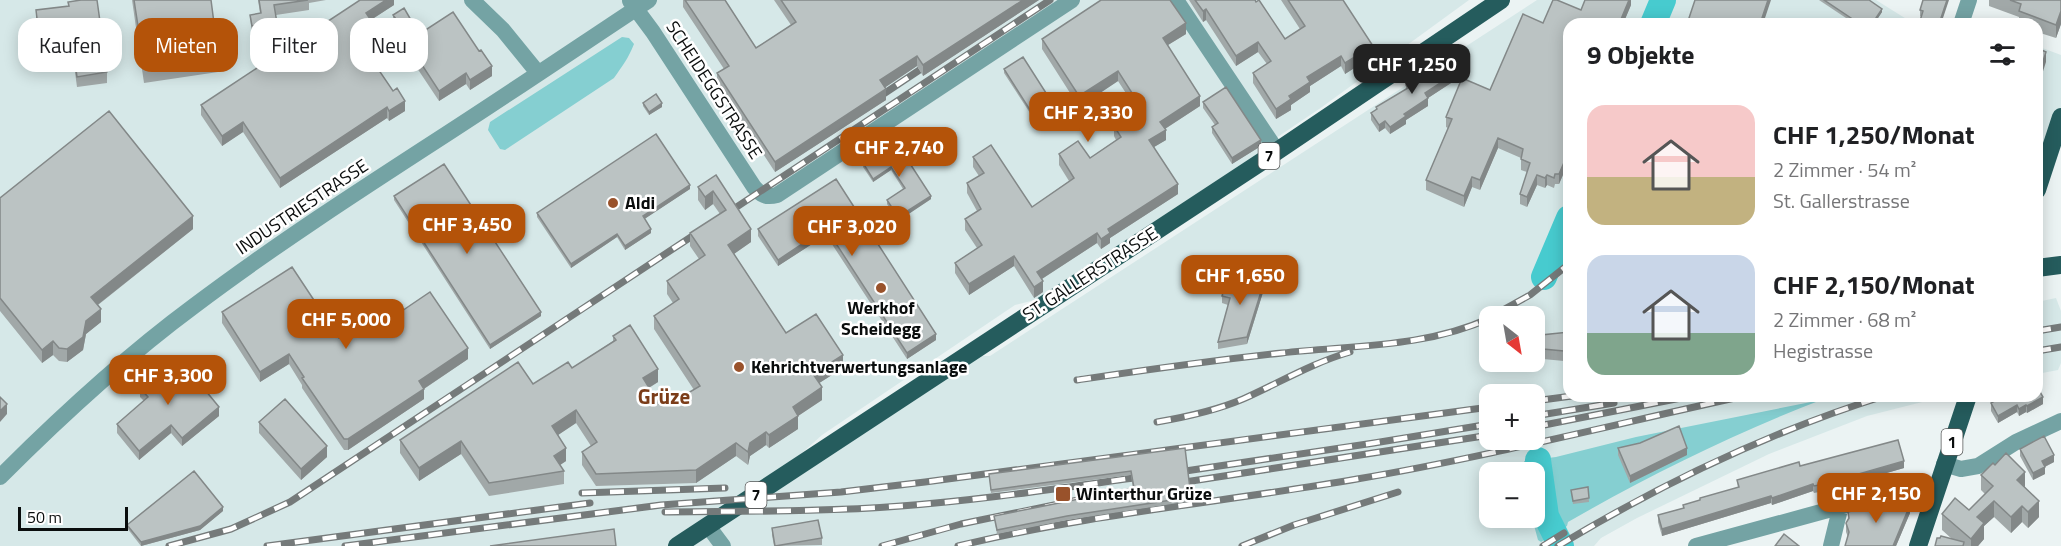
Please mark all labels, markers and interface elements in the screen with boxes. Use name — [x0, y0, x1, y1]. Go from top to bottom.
street label: SCHEIDEGGSTRASSE — [660, 15, 769, 164]
chip: Kaufen — [18, 18, 122, 72]
chip: Mieten — [134, 18, 238, 72]
chip: Filter — [250, 18, 338, 72]
chip: Neu — [350, 18, 428, 72]
text: 9 Objekte — [1587, 35, 1694, 74]
icon: filters — [1986, 38, 2019, 71]
pin: CHF 1,250 — [1343, 44, 1481, 95]
text: CHF 1,250 — [1367, 48, 1457, 79]
pin: CHF 2,330 — [1019, 92, 1157, 143]
text: CHF 2,330 — [1043, 96, 1133, 127]
text: CHF 1,250/Monat — [1773, 115, 1975, 154]
pin: CHF 2,740 — [830, 127, 968, 178]
icon: home — [1635, 129, 1707, 201]
text: CHF 2,740 — [854, 131, 944, 162]
road number: 7 — [1258, 143, 1280, 169]
street label: INDUSTRIESTRASSE — [230, 152, 373, 261]
text: 2 Zimmer · 54 m² — [1773, 154, 1916, 185]
text: St. Gallerstrasse — [1773, 185, 1910, 216]
place label: Aldi — [625, 189, 655, 216]
marker: Aldi — [606, 196, 620, 210]
pin: CHF 3,450 — [398, 204, 536, 255]
pin: CHF 3,020 — [783, 206, 921, 257]
text: CHF 3,450 — [422, 208, 512, 239]
text: CHF 3,020 — [807, 210, 897, 241]
street label: ST. GALLERSTRASSE — [1017, 220, 1163, 327]
pin: CHF 1,650 — [1171, 255, 1309, 306]
text: CHF 1,650 — [1195, 259, 1285, 290]
text: CHF 2,150/Monat — [1773, 265, 1975, 304]
icon: home — [1635, 279, 1707, 351]
marker: Werkhof Scheidegg — [874, 281, 888, 295]
place label: Werkhof Scheidegg — [841, 294, 921, 342]
pin: CHF 5,000 — [277, 299, 415, 350]
text: CHF 5,000 — [301, 303, 391, 334]
text: 2 Zimmer · 68 m² — [1773, 304, 1916, 335]
north arrow — [1479, 306, 1545, 372]
map controls — [1479, 306, 1545, 528]
text: Hegistrasse — [1773, 335, 1873, 366]
place label: Kehrichtverwertungsanlage — [751, 353, 967, 380]
pin: CHF 3,300 — [99, 355, 237, 406]
text: CHF 3,300 — [123, 359, 213, 390]
marker: Kehrichtverwertungsanlage — [732, 360, 746, 374]
district label: Grüze — [638, 380, 690, 412]
button: + — [1479, 384, 1545, 450]
road number: 1 — [1942, 429, 1962, 455]
button: − — [1479, 462, 1545, 528]
pin: CHF 2,150 — [1807, 473, 1945, 524]
text: CHF 2,150 — [1831, 477, 1921, 508]
place label: Winterthur Grüze — [1076, 480, 1212, 507]
road number: 7 — [746, 482, 766, 508]
marker: Winterthur Grüze — [1054, 485, 1072, 503]
scale bar — [18, 504, 128, 532]
text: 50 m — [27, 505, 62, 529]

